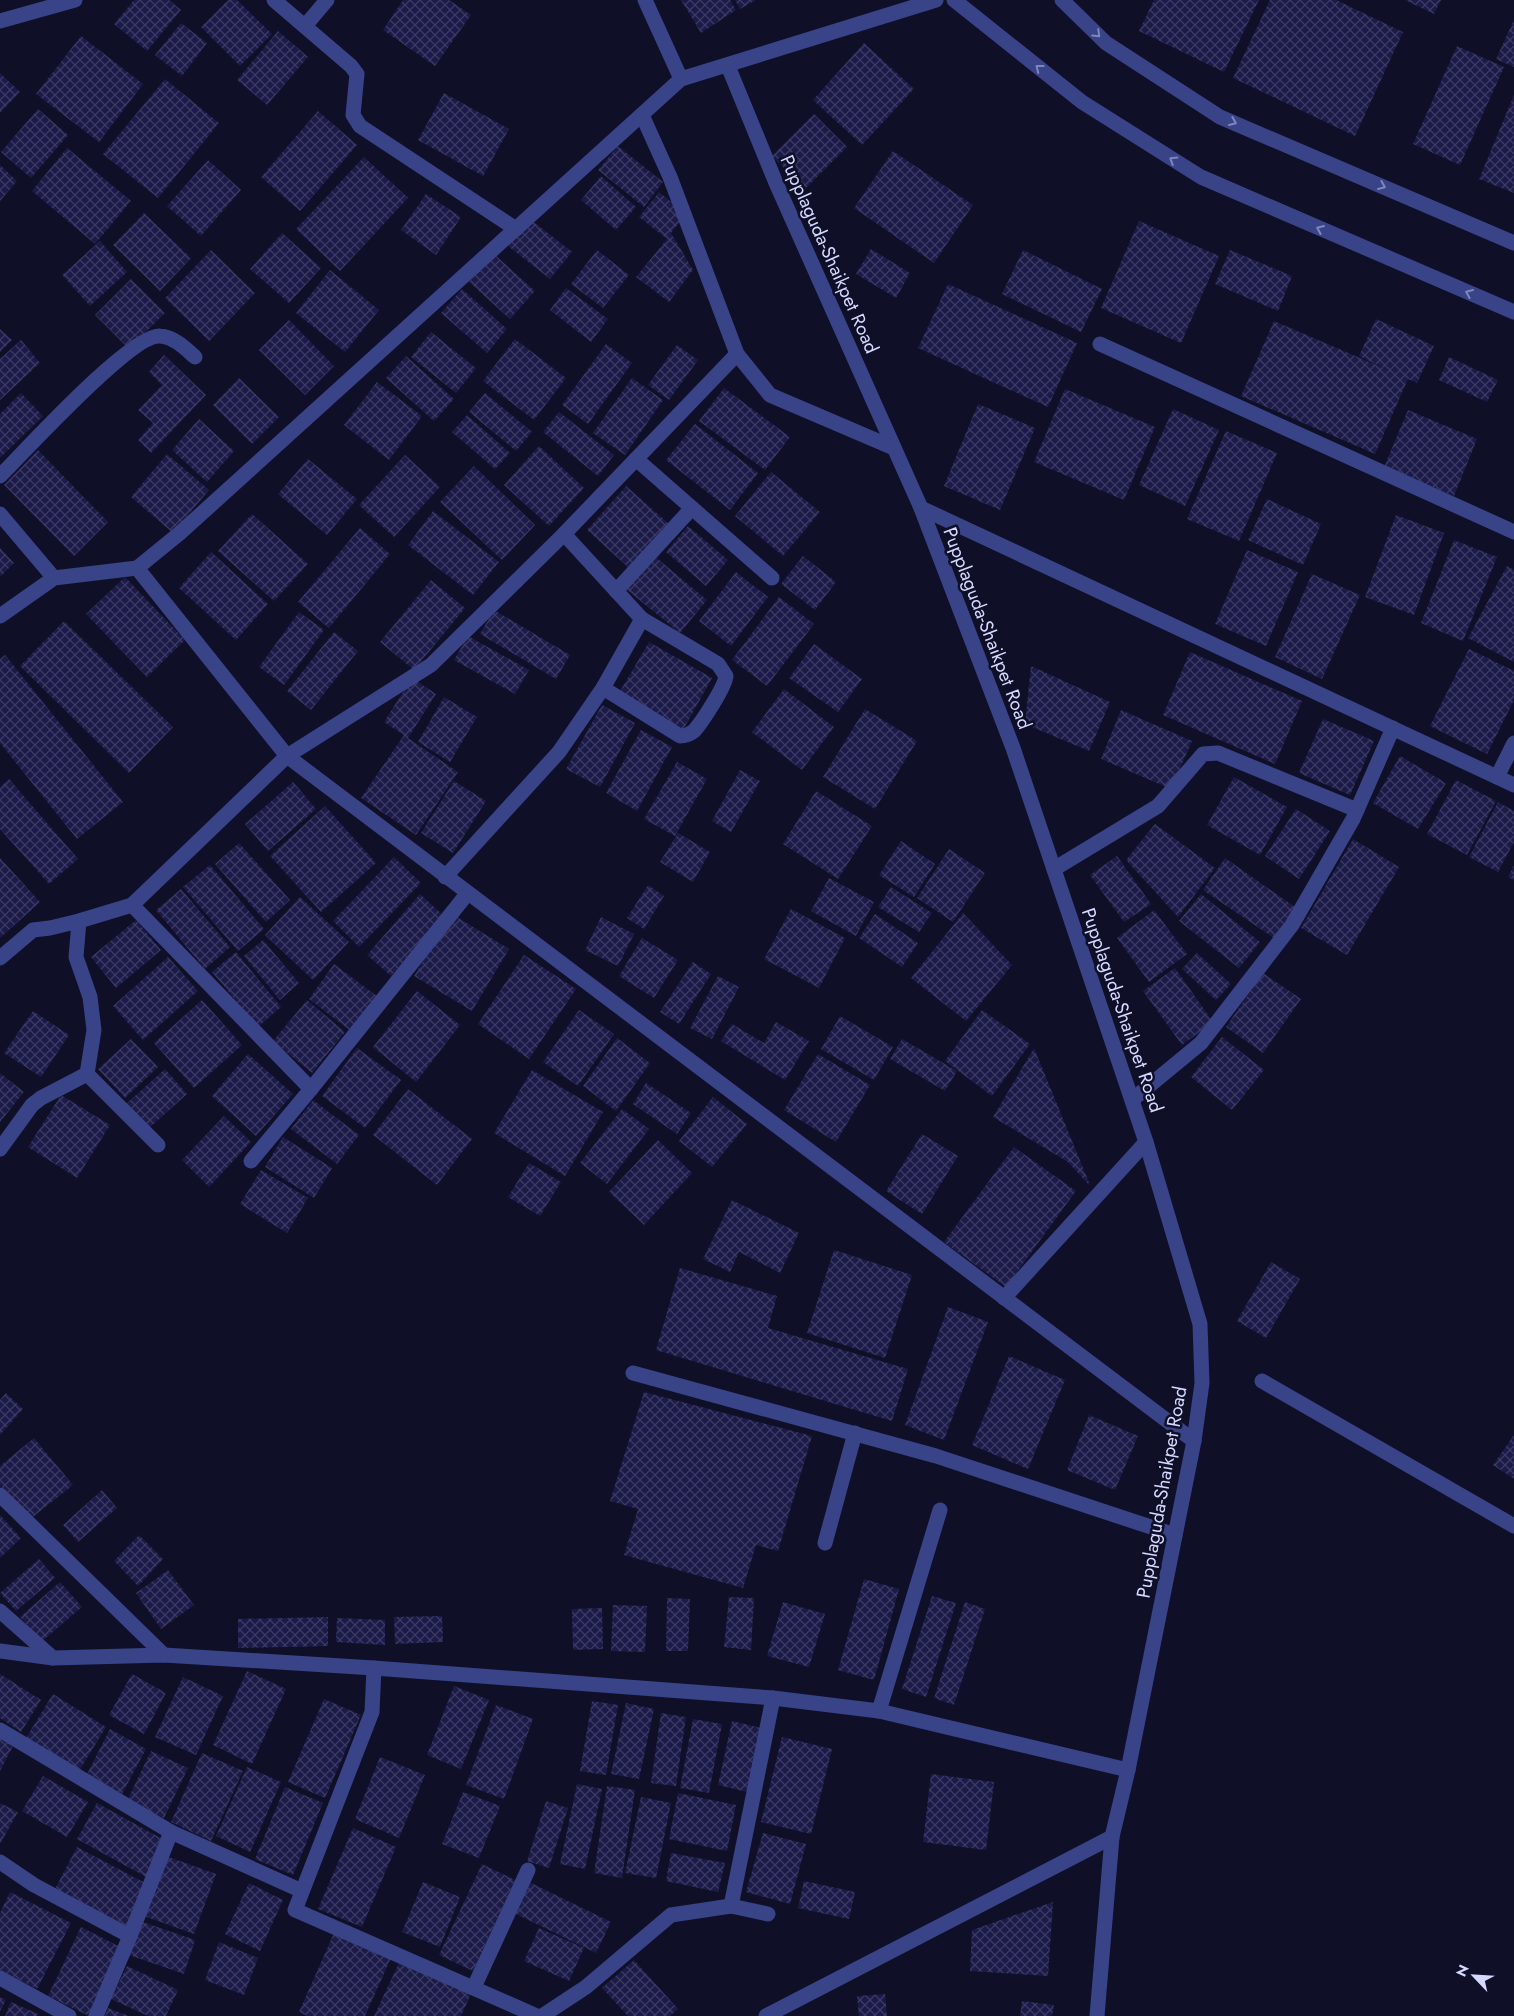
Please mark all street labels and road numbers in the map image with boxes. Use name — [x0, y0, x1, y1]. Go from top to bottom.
street label: Pupplaguda-Shaikpet Road — [774, 151, 886, 358]
street label: Pupplaguda-Shaikpet Road — [936, 523, 1039, 733]
street label: Pupplaguda-Shaikpet Road — [1075, 904, 1170, 1116]
street label: Pupplaguda-Shaikpet Road — [1130, 1384, 1193, 1600]

